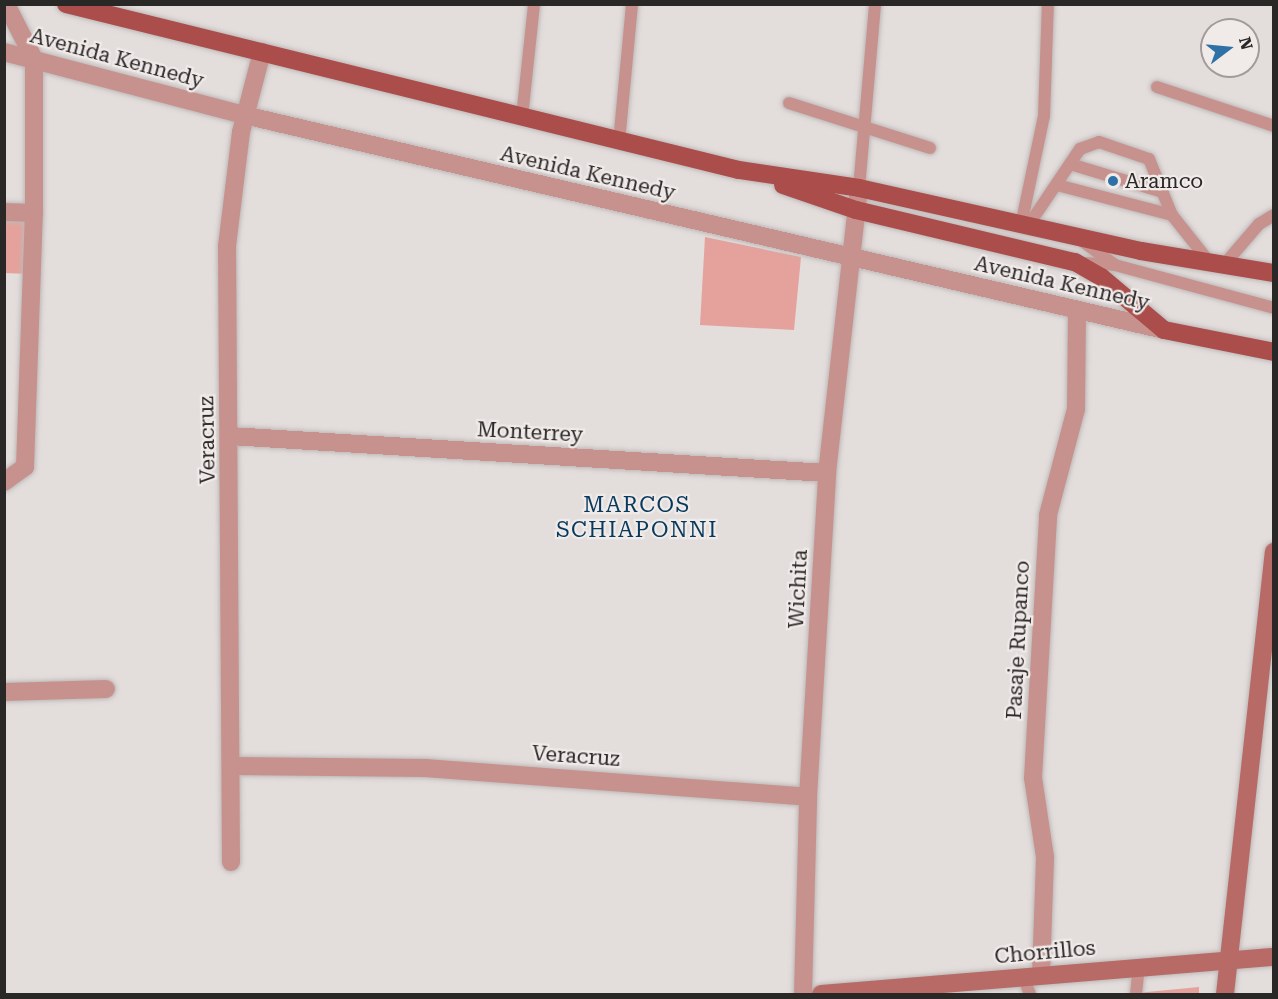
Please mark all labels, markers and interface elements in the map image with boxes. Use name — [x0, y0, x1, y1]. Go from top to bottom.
north arrow — [1200, 18, 1260, 78]
street label: Avenida Kennedy — [27, 23, 207, 93]
text: N — [1235, 35, 1257, 52]
street label: Avenida Kennedy — [498, 141, 678, 205]
place label: Aramco — [1125, 168, 1203, 194]
marker: Aramco — [1106, 174, 1120, 188]
street label: Avenida Kennedy — [972, 251, 1152, 315]
street label: Veracruz — [194, 396, 220, 484]
street label: Monterrey — [476, 417, 584, 447]
district label: MARCOS SCHIAPONNI — [556, 491, 718, 542]
street label: Wichita — [783, 549, 813, 629]
street label: Pasaje Rupanco — [1001, 560, 1035, 720]
street label: Veracruz — [531, 740, 621, 772]
street label: Chorrillos — [993, 935, 1097, 969]

